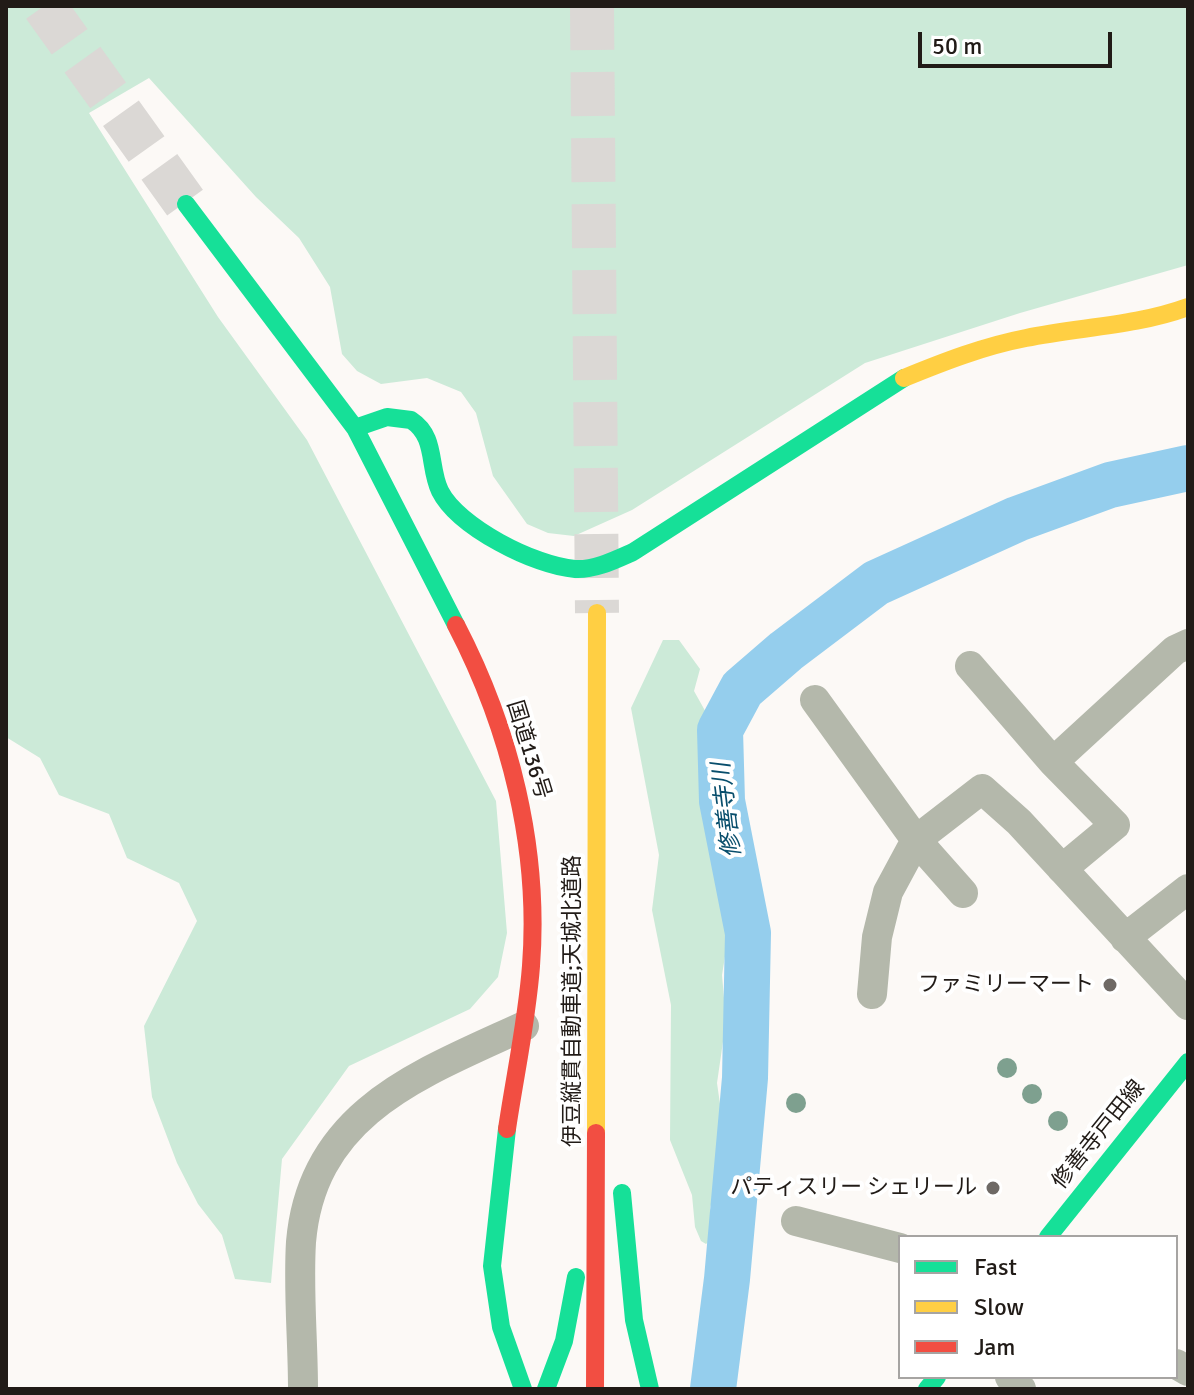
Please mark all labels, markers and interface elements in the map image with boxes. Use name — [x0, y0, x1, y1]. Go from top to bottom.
scale bar — [922, 16, 1116, 66]
text: 50 m — [932, 31, 982, 61]
street label: 国道136号 — [501, 698, 555, 802]
water label: 修善寺川 — [708, 761, 748, 859]
street label: 伊豆縦貫自動車道;天城北道路 — [560, 855, 586, 1147]
place label: ファミリーマート — [918, 972, 1094, 998]
marker: ファミリーマート — [1101, 976, 1119, 994]
street label: 修善寺戸田線 — [1047, 1075, 1151, 1195]
place label: パティスリー シェリール — [730, 1175, 977, 1201]
marker: パティスリー シェリール — [984, 1179, 1002, 1197]
legend — [898, 1235, 1178, 1379]
text: Fast — [974, 1252, 1017, 1282]
text: Slow — [974, 1292, 1024, 1322]
text: Jam — [974, 1332, 1015, 1362]

